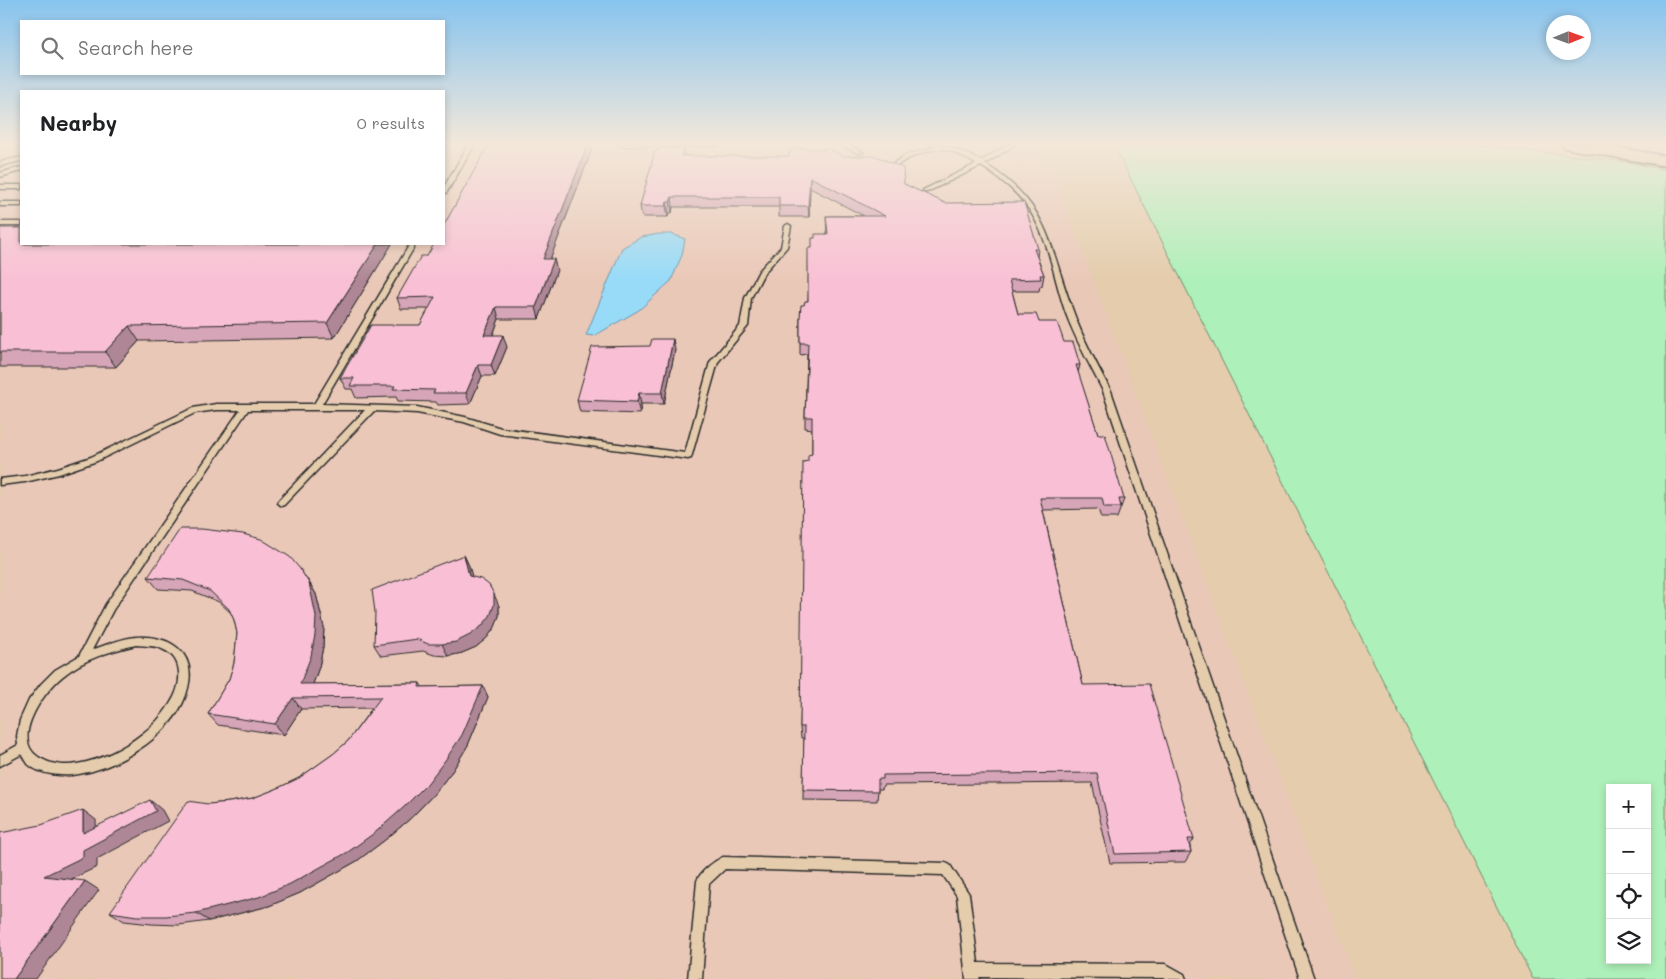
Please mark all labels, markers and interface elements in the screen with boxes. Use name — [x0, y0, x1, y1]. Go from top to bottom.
north arrow — [1546, 15, 1591, 60]
search box — [20, 20, 445, 75]
icon: search — [38, 34, 66, 62]
text: Search here — [78, 35, 194, 60]
text: Nearby — [40, 109, 117, 136]
text: 0 results — [357, 112, 425, 133]
map controls — [1606, 784, 1651, 964]
button: + — [1606, 784, 1651, 829]
button: − — [1606, 829, 1651, 874]
button: locate — [1606, 874, 1651, 919]
button: layers — [1606, 919, 1651, 964]

